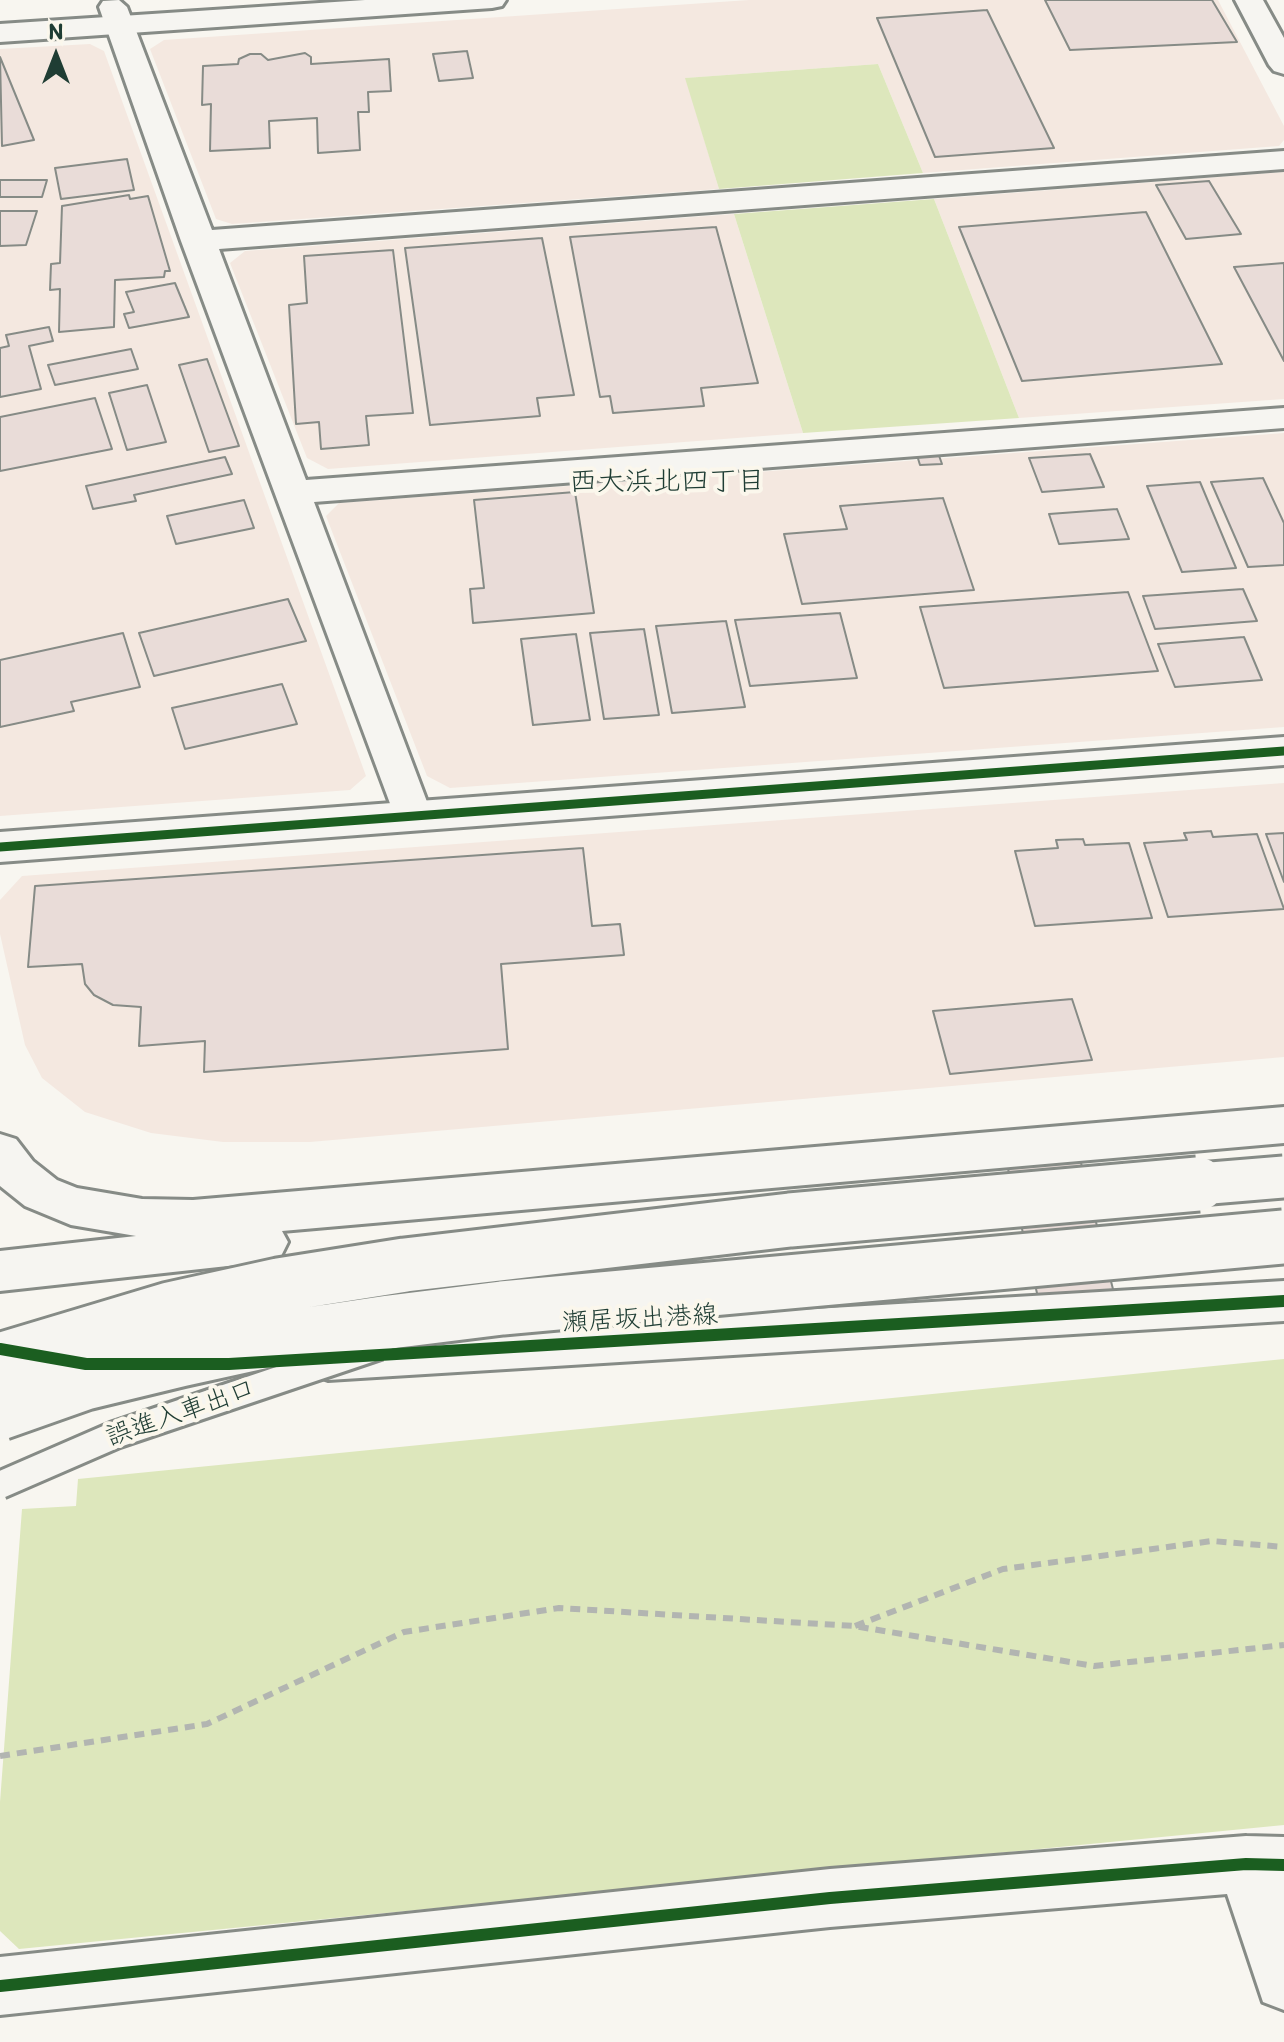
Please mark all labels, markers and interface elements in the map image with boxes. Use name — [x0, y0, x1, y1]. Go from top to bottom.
north arrow — [16, 16, 96, 96]
text: N — [49, 18, 63, 45]
district label: 西大浜北四丁目 — [569, 466, 765, 500]
street label: 瀬居坂出港線 — [561, 1300, 719, 1340]
street label: 誤進入車出口 — [102, 1374, 260, 1454]

